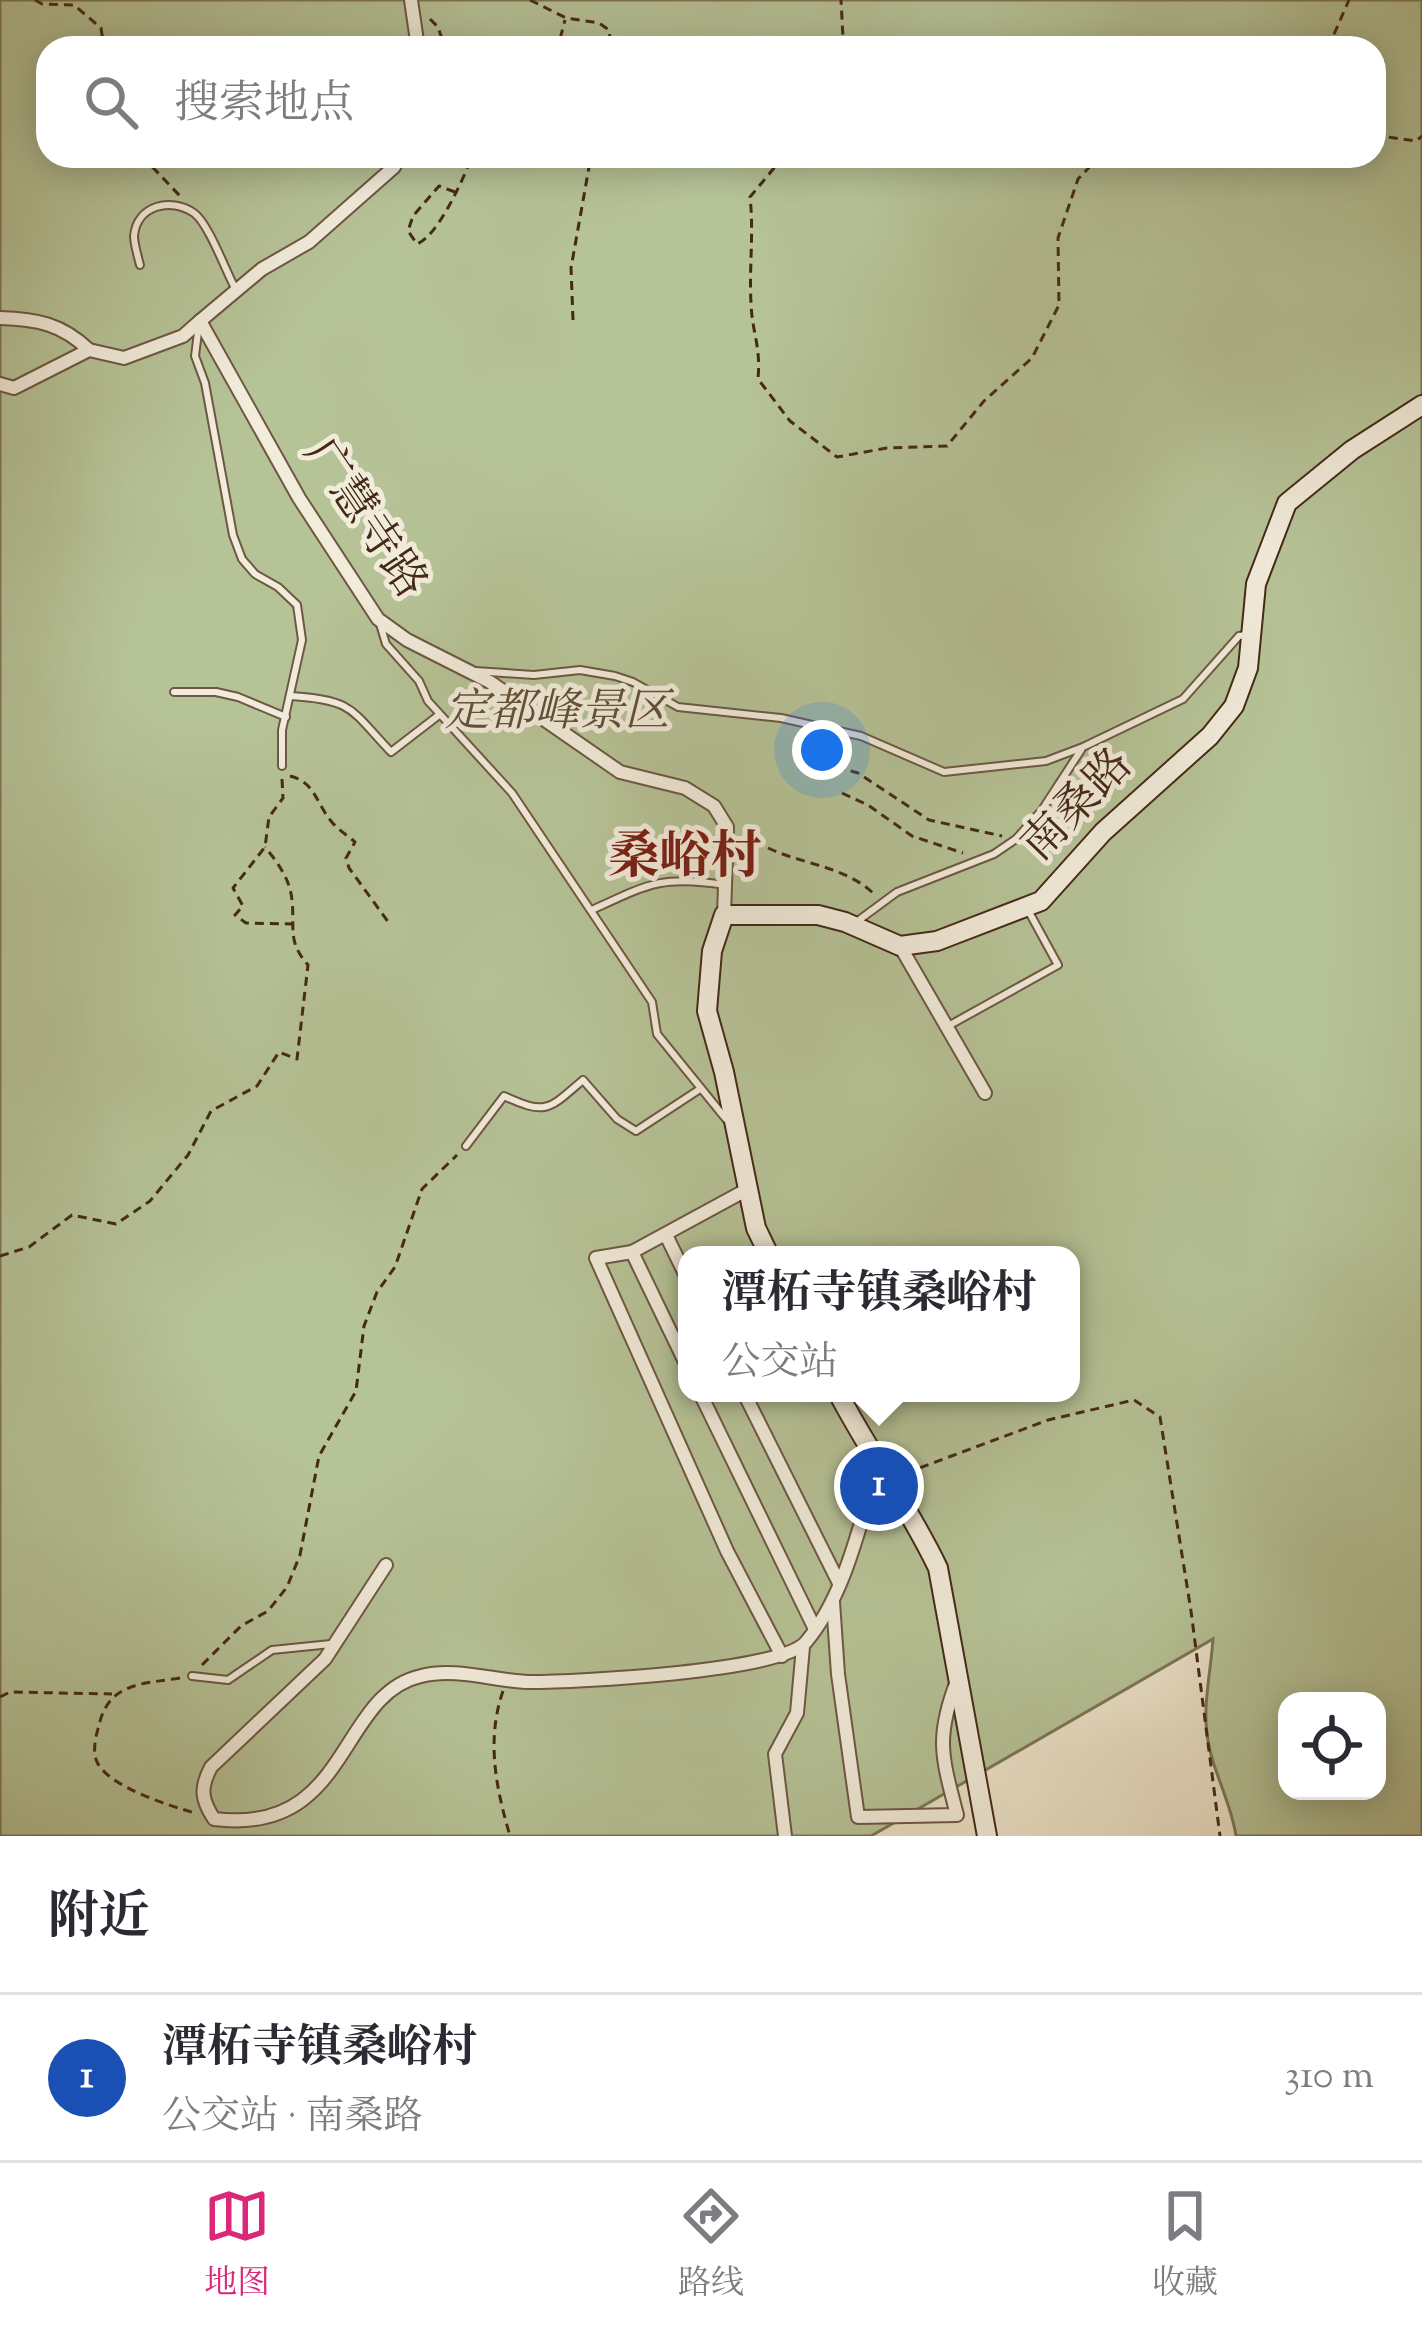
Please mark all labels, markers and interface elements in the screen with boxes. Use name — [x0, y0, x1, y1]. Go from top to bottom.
search box — [36, 36, 1386, 168]
icon: search — [78, 69, 144, 135]
text: 搜索地点 — [174, 74, 354, 139]
street label: 广慧寺路 — [286, 427, 440, 613]
park label: 定都峰景区 — [444, 682, 674, 747]
your location — [792, 720, 852, 780]
street label: 南桑路 — [1009, 736, 1149, 878]
district label: 桑峪村 — [608, 823, 762, 896]
popup — [678, 1246, 1080, 1402]
text: 潭柘寺镇桑峪村 — [721, 1264, 1037, 1329]
text: 公交站 — [721, 1337, 839, 1393]
pin: 1 — [840, 1441, 918, 1531]
map controls — [1278, 1692, 1386, 1800]
button: locate — [1278, 1692, 1386, 1800]
text: 附近 — [48, 1883, 150, 1956]
text: 潭柘寺镇桑峪村 — [162, 2018, 477, 2083]
text: 1 — [80, 2050, 94, 2106]
text: 310 m — [1284, 2050, 1374, 2106]
text: 公交站 · 南桑路 — [162, 2091, 422, 2147]
tab: 地图 — [204, 2183, 270, 2309]
tab: 路线 — [678, 2183, 744, 2309]
tab: 收藏 — [1152, 2183, 1218, 2309]

